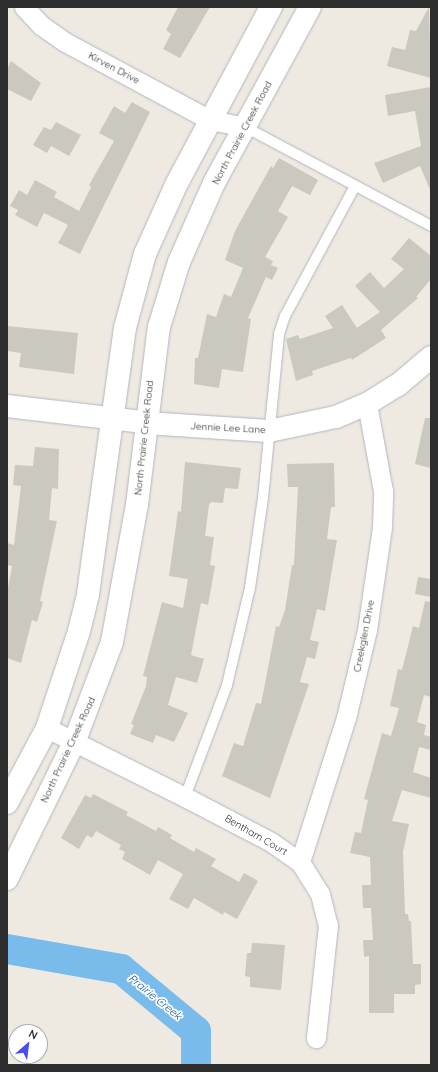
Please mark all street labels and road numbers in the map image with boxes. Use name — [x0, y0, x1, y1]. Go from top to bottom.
street label: Kirven Drive — [86, 49, 142, 87]
street label: North Prairie Creek Road — [210, 79, 274, 187]
street label: North Prairie Creek Road — [132, 380, 156, 496]
street label: Jennie Lee Lane — [190, 420, 266, 436]
street label: Creekglen Drive — [351, 599, 377, 673]
street label: North Prairie Creek Road — [38, 695, 98, 805]
street label: Bentham Court — [223, 812, 289, 858]

